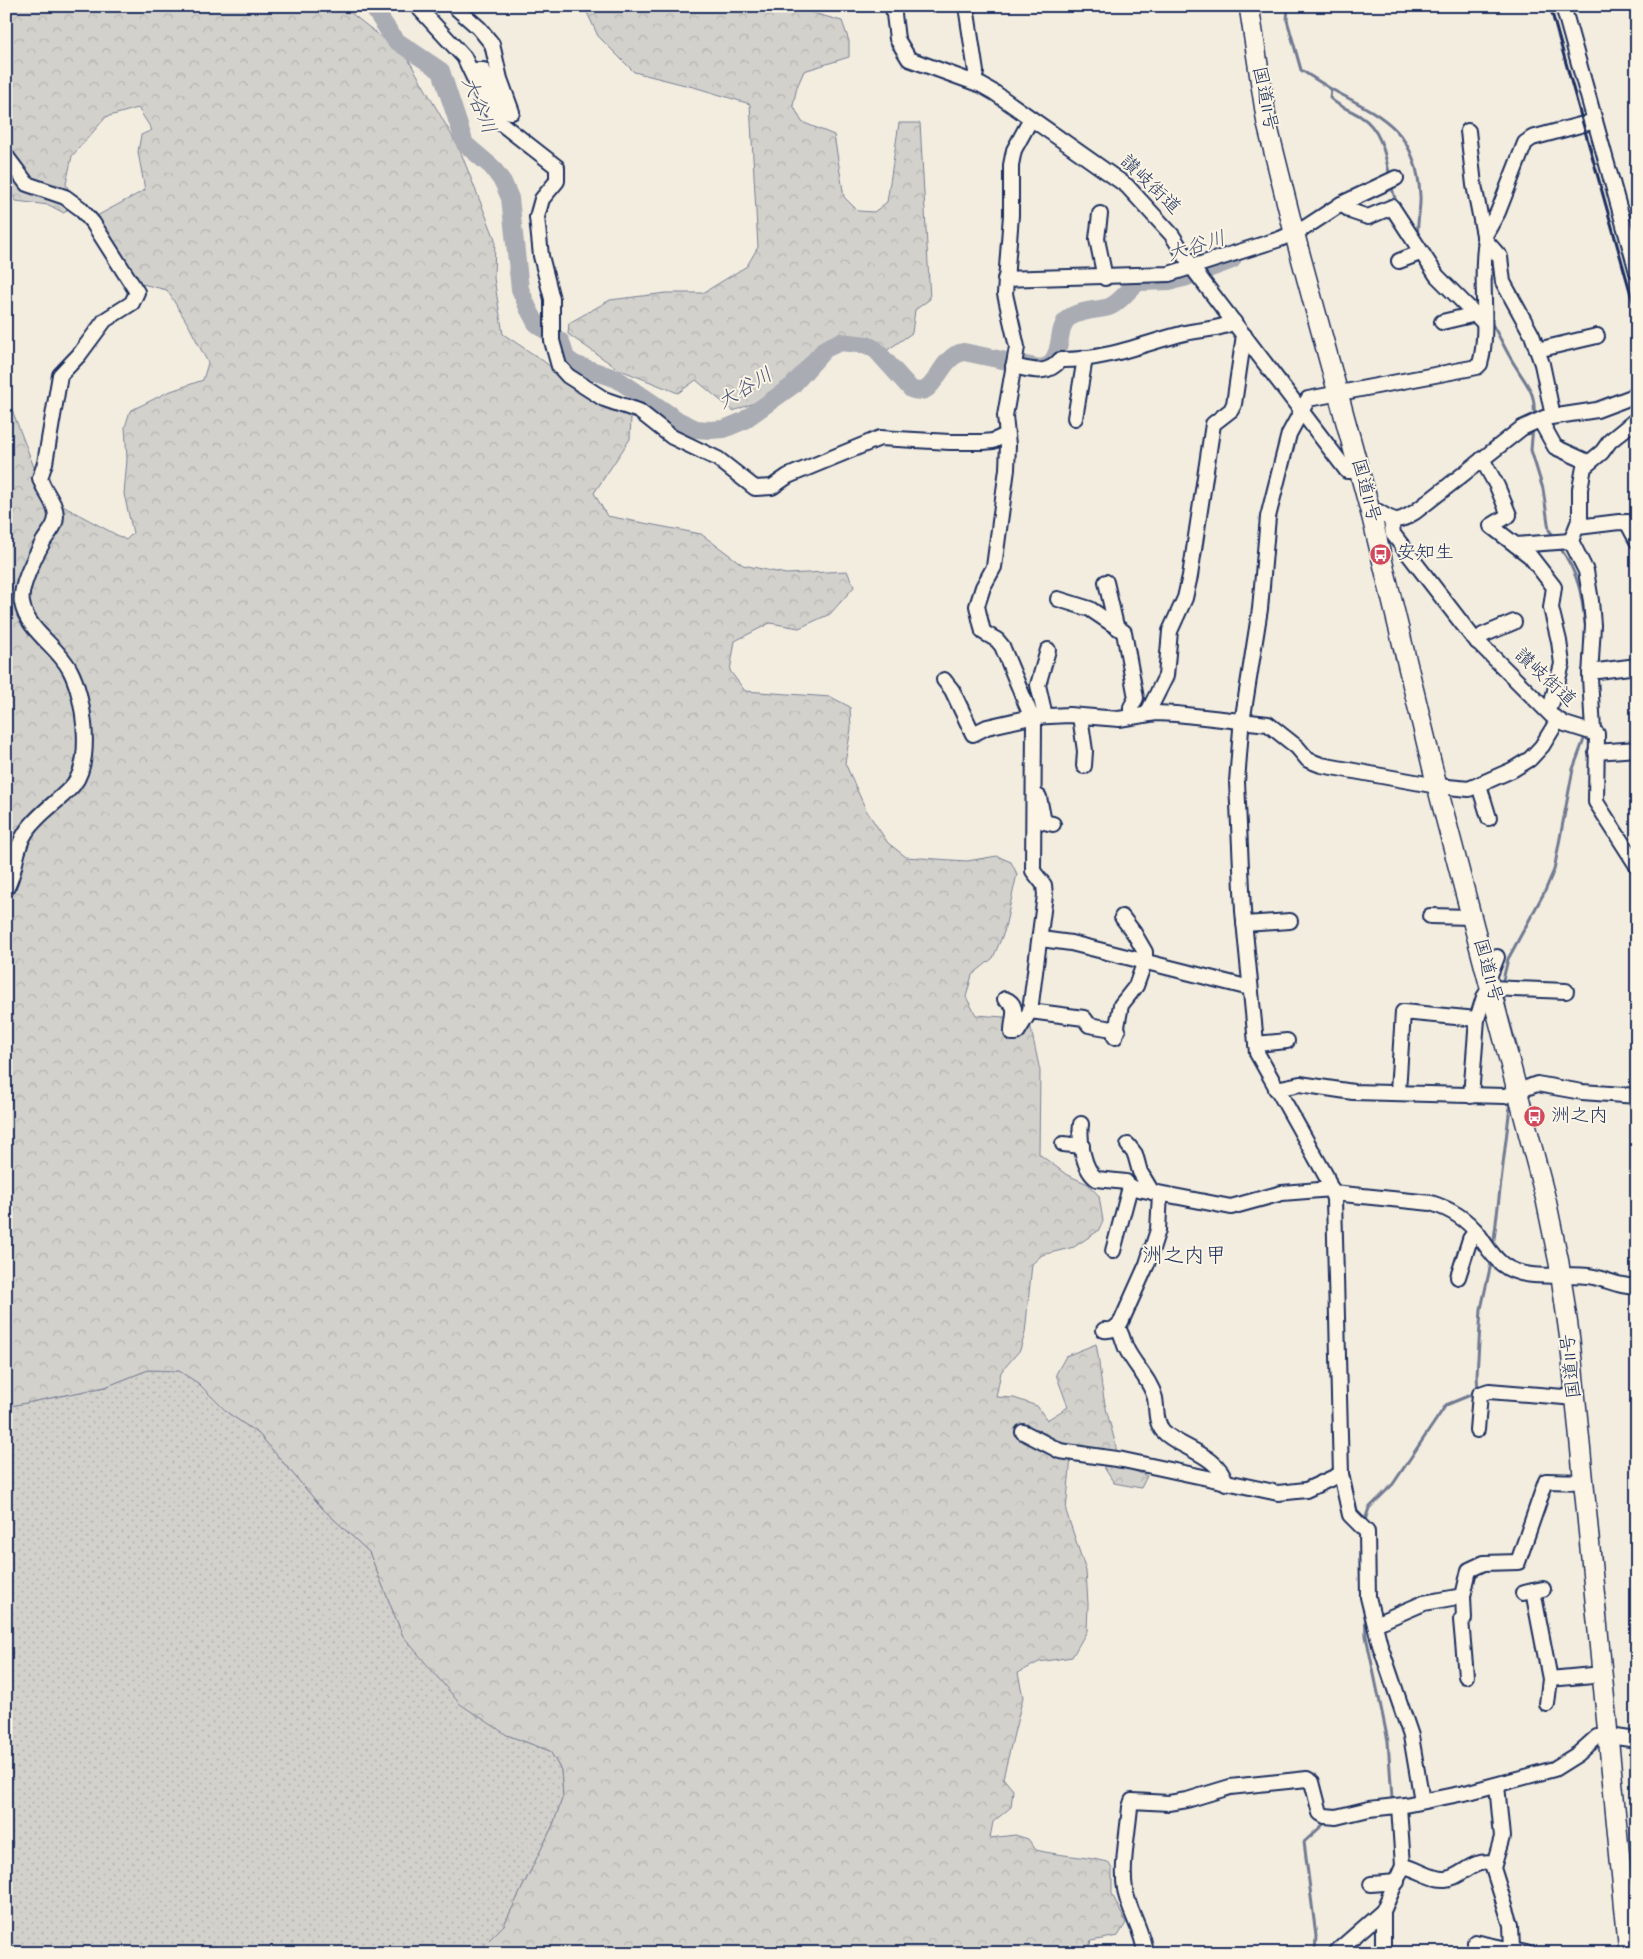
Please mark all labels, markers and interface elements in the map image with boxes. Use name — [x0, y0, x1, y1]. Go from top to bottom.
street label: 国道11号 — [1244, 64, 1282, 134]
water label: 大谷川 — [453, 73, 501, 139]
street label: 讃岐街道 — [1112, 150, 1186, 222]
water label: 大谷川 — [1164, 226, 1230, 270]
water label: 大谷川 — [713, 363, 779, 417]
street label: 国道11号 — [1343, 456, 1385, 526]
place label: 安知生 — [1397, 541, 1454, 568]
bus stop icon: 安知生 — [1369, 542, 1393, 566]
street label: 讃岐街道 — [1507, 643, 1581, 715]
street label: 国道11号 — [1465, 936, 1507, 1006]
place label: 洲之内 — [1551, 1104, 1608, 1131]
bus stop icon: 洲之内 — [1523, 1105, 1547, 1129]
district label: 洲之内甲 — [1142, 1243, 1226, 1273]
street label: 国道11号 — [1556, 1332, 1590, 1400]

